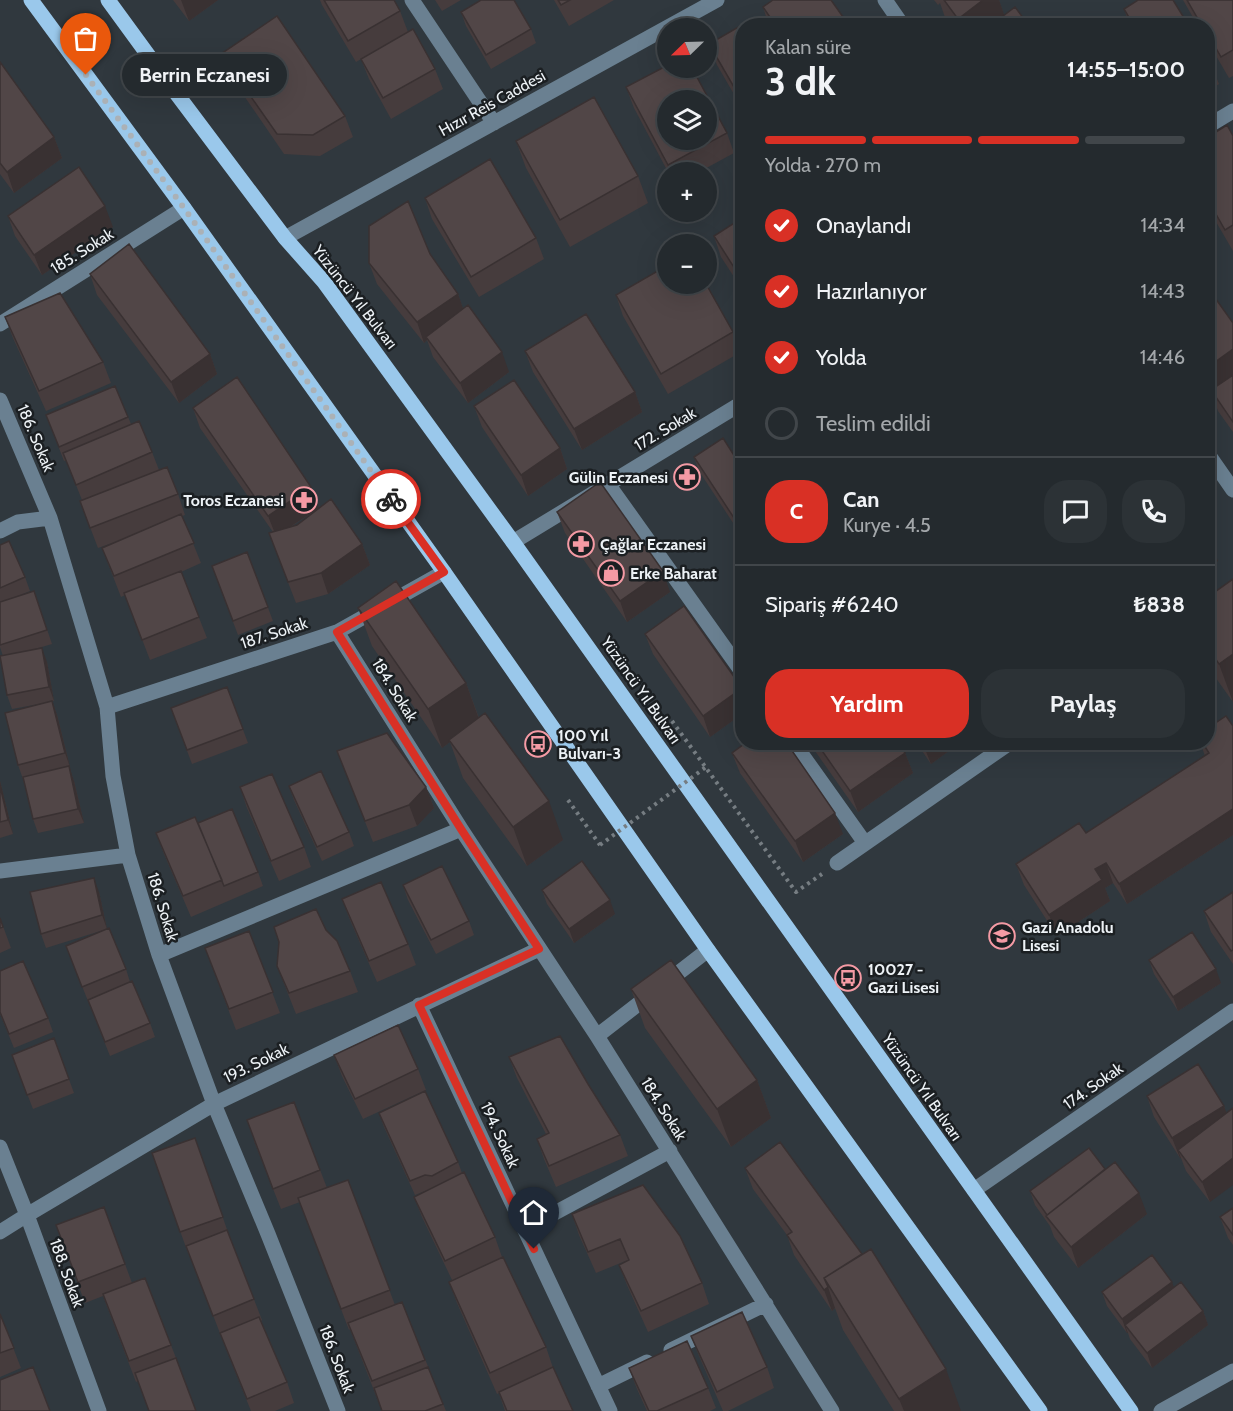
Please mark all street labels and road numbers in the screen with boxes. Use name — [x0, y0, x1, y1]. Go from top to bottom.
street label: Hızır Reis Caddesi — [435, 66, 549, 140]
street label: 185. Sokak — [47, 224, 118, 278]
street label: Yüzüncü Yıl Bulvarı — [308, 241, 401, 353]
street label: 186. Sokak — [13, 402, 59, 475]
street label: 172. Sokak — [631, 403, 700, 455]
street label: 187. Sokak — [238, 613, 311, 653]
street label: Yüzüncü Yıl Bulvarı — [596, 632, 685, 747]
street label: 184. Sokak — [368, 655, 422, 726]
street label: 186. Sokak — [144, 870, 183, 945]
street label: Yüzüncü Yıl Bulvarı — [877, 1029, 966, 1144]
street label: 193. Sokak — [220, 1039, 292, 1087]
street label: 174. Sokak — [1059, 1058, 1127, 1113]
street label: 184. Sokak — [637, 1074, 691, 1145]
street label: 194. Sokak — [477, 1099, 524, 1172]
street label: 188. Sokak — [46, 1236, 88, 1311]
street label: 186. Sokak — [315, 1322, 359, 1396]

